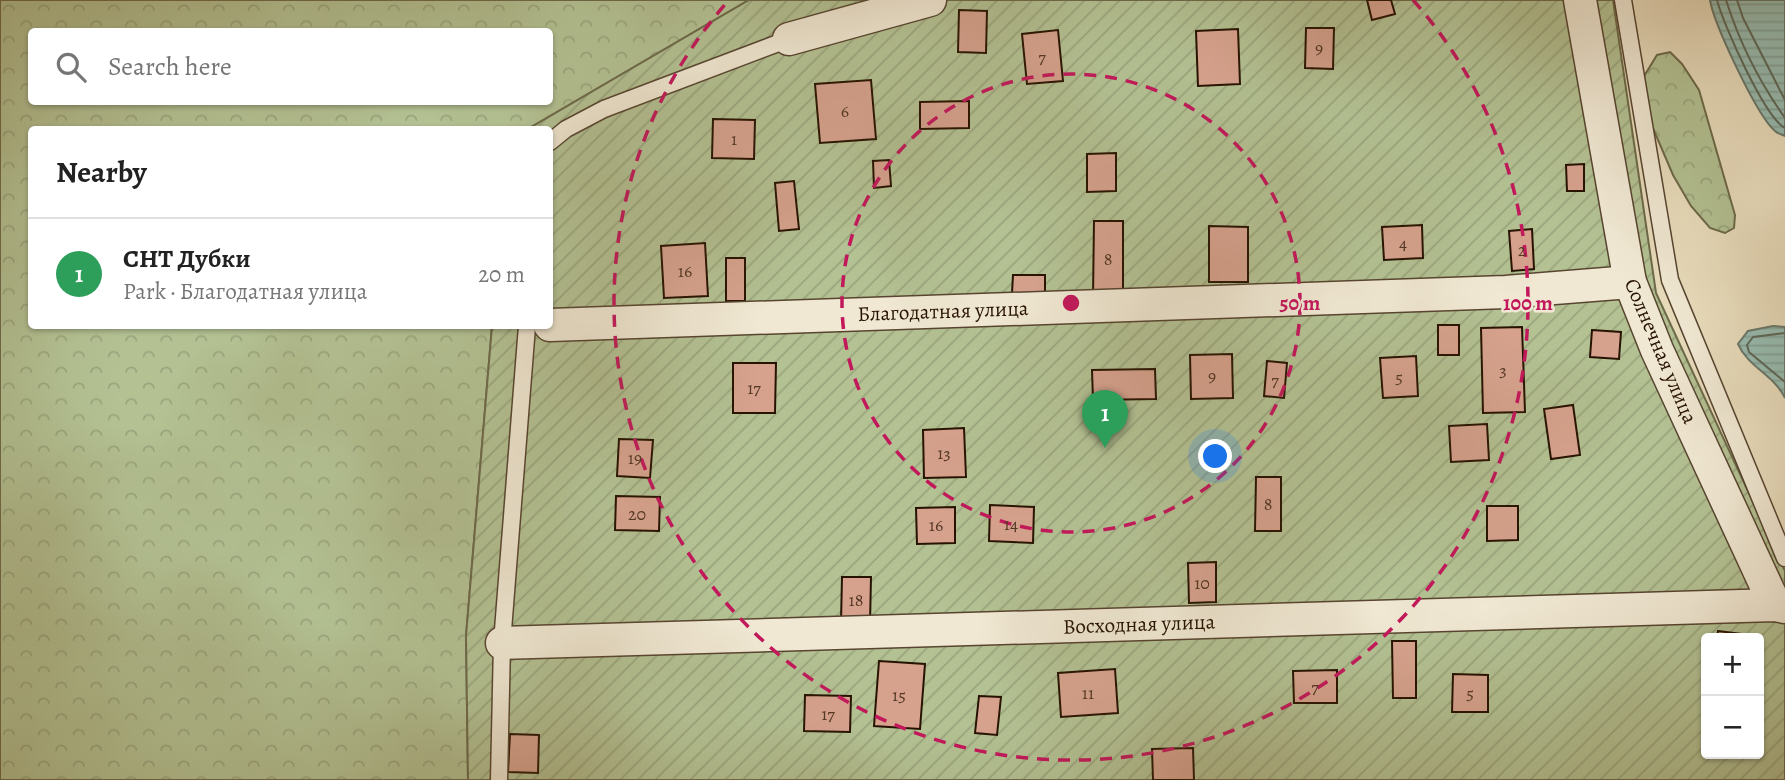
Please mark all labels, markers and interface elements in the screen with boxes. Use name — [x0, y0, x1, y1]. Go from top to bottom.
search box — [28, 28, 553, 105]
house number: 9 — [1315, 36, 1323, 60]
house number: 7 — [1038, 45, 1046, 69]
icon: search — [52, 48, 90, 86]
text: Search here — [108, 49, 232, 84]
house number: 6 — [841, 99, 849, 123]
house number: 1 — [731, 127, 737, 151]
text: Nearby — [56, 152, 147, 192]
house number: 4 — [1399, 231, 1407, 255]
house number: 2 — [1518, 238, 1527, 262]
text: СНТ Дубки — [123, 241, 251, 276]
house number: 8 — [1104, 247, 1112, 271]
text: 1 — [75, 259, 83, 290]
text: 20 m — [478, 259, 525, 290]
house number: 16 — [678, 259, 692, 283]
street label: Солнечная улица — [1618, 274, 1704, 428]
text: Park · Благодатная улица — [123, 276, 367, 307]
text: 50 m — [1280, 289, 1321, 317]
text: 100 m — [1503, 289, 1553, 317]
centre of rings — [1059, 291, 1083, 315]
street label: Благодатная улица — [857, 294, 1029, 328]
house number: 3 — [1499, 358, 1507, 382]
house number: 9 — [1208, 364, 1216, 388]
house number: 5 — [1395, 365, 1403, 389]
house number: 7 — [1271, 368, 1279, 392]
house number: 17 — [747, 376, 761, 400]
pin: 1 — [1082, 390, 1128, 448]
your location — [1198, 439, 1232, 473]
house number: 13 — [937, 441, 951, 465]
house number: 19 — [628, 446, 642, 470]
house number: 8 — [1264, 492, 1272, 516]
house number: 20 — [628, 502, 646, 526]
house number: 14 — [1004, 512, 1018, 536]
house number: 16 — [929, 513, 943, 537]
house number: 10 — [1194, 571, 1210, 595]
house number: 18 — [849, 588, 863, 612]
street label: Восходная улица — [1062, 607, 1216, 641]
map controls — [1701, 633, 1764, 759]
button: + — [1701, 633, 1764, 696]
house number: 7 — [1311, 675, 1319, 699]
house number: 11 — [1082, 681, 1094, 705]
house number: 5 — [1466, 681, 1474, 705]
house number: 15 — [892, 683, 906, 707]
button: − — [1701, 696, 1764, 759]
house number: 17 — [821, 702, 835, 726]

